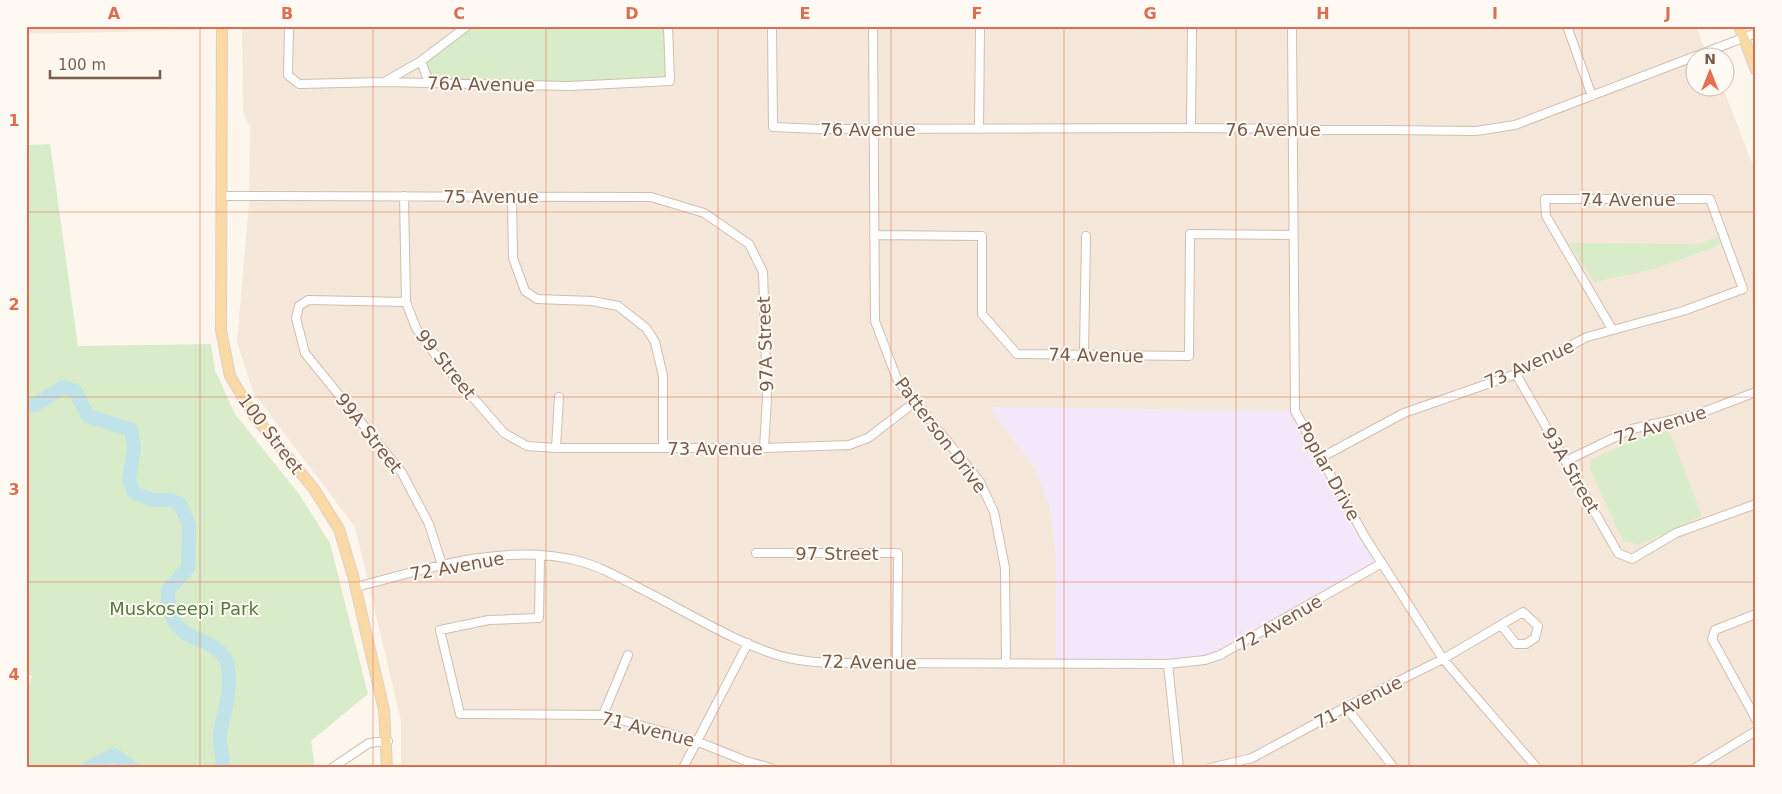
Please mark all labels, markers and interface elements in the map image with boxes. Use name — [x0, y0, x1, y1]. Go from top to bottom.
text: A — [108, 4, 121, 23]
text: B — [281, 4, 293, 23]
text: C — [453, 4, 465, 23]
text: D — [625, 4, 639, 23]
text: E — [800, 4, 810, 23]
text: F — [972, 4, 982, 23]
text: G — [1143, 4, 1157, 23]
text: H — [1316, 4, 1330, 23]
text: I — [1492, 4, 1498, 23]
text: J — [1664, 4, 1671, 23]
scale bar — [50, 48, 160, 80]
north arrow — [1684, 48, 1734, 98]
text: N — [1704, 51, 1716, 67]
text: 100 m — [58, 56, 106, 74]
street label: 76A Avenue — [427, 73, 535, 95]
text: 1 — [8, 111, 20, 130]
street label: 76 Avenue — [820, 119, 916, 140]
street label: 76 Avenue — [1225, 119, 1321, 140]
street label: 75 Avenue — [443, 186, 539, 207]
street label: 74 Avenue — [1580, 189, 1676, 210]
text: 2 — [8, 295, 20, 314]
street label: 97A Street — [753, 296, 777, 392]
street label: 99 Street — [412, 325, 480, 403]
street label: 73 Avenue — [1481, 335, 1577, 393]
street label: 74 Avenue — [1048, 344, 1144, 366]
street label: Patterson Drive — [891, 373, 991, 497]
street label: 99A Street — [331, 389, 407, 477]
street label: 100 Street — [234, 390, 308, 478]
street label: 72 Avenue — [1611, 401, 1709, 449]
street label: Poplar Drive — [1293, 418, 1365, 524]
street label: 93A Street — [1538, 423, 1604, 517]
street label: 73 Avenue — [667, 438, 763, 459]
text: 3 — [8, 480, 20, 499]
street label: 97 Street — [795, 543, 879, 564]
street label: 72 Avenue — [408, 547, 506, 585]
street label: 72 Avenue — [1232, 590, 1326, 656]
park label: Muskoseepi Park — [109, 598, 259, 619]
street label: 72 Avenue — [821, 651, 917, 673]
text: 4 — [8, 665, 20, 684]
street label: 71 Avenue — [1311, 671, 1405, 733]
street label: 71 Avenue — [599, 707, 697, 751]

